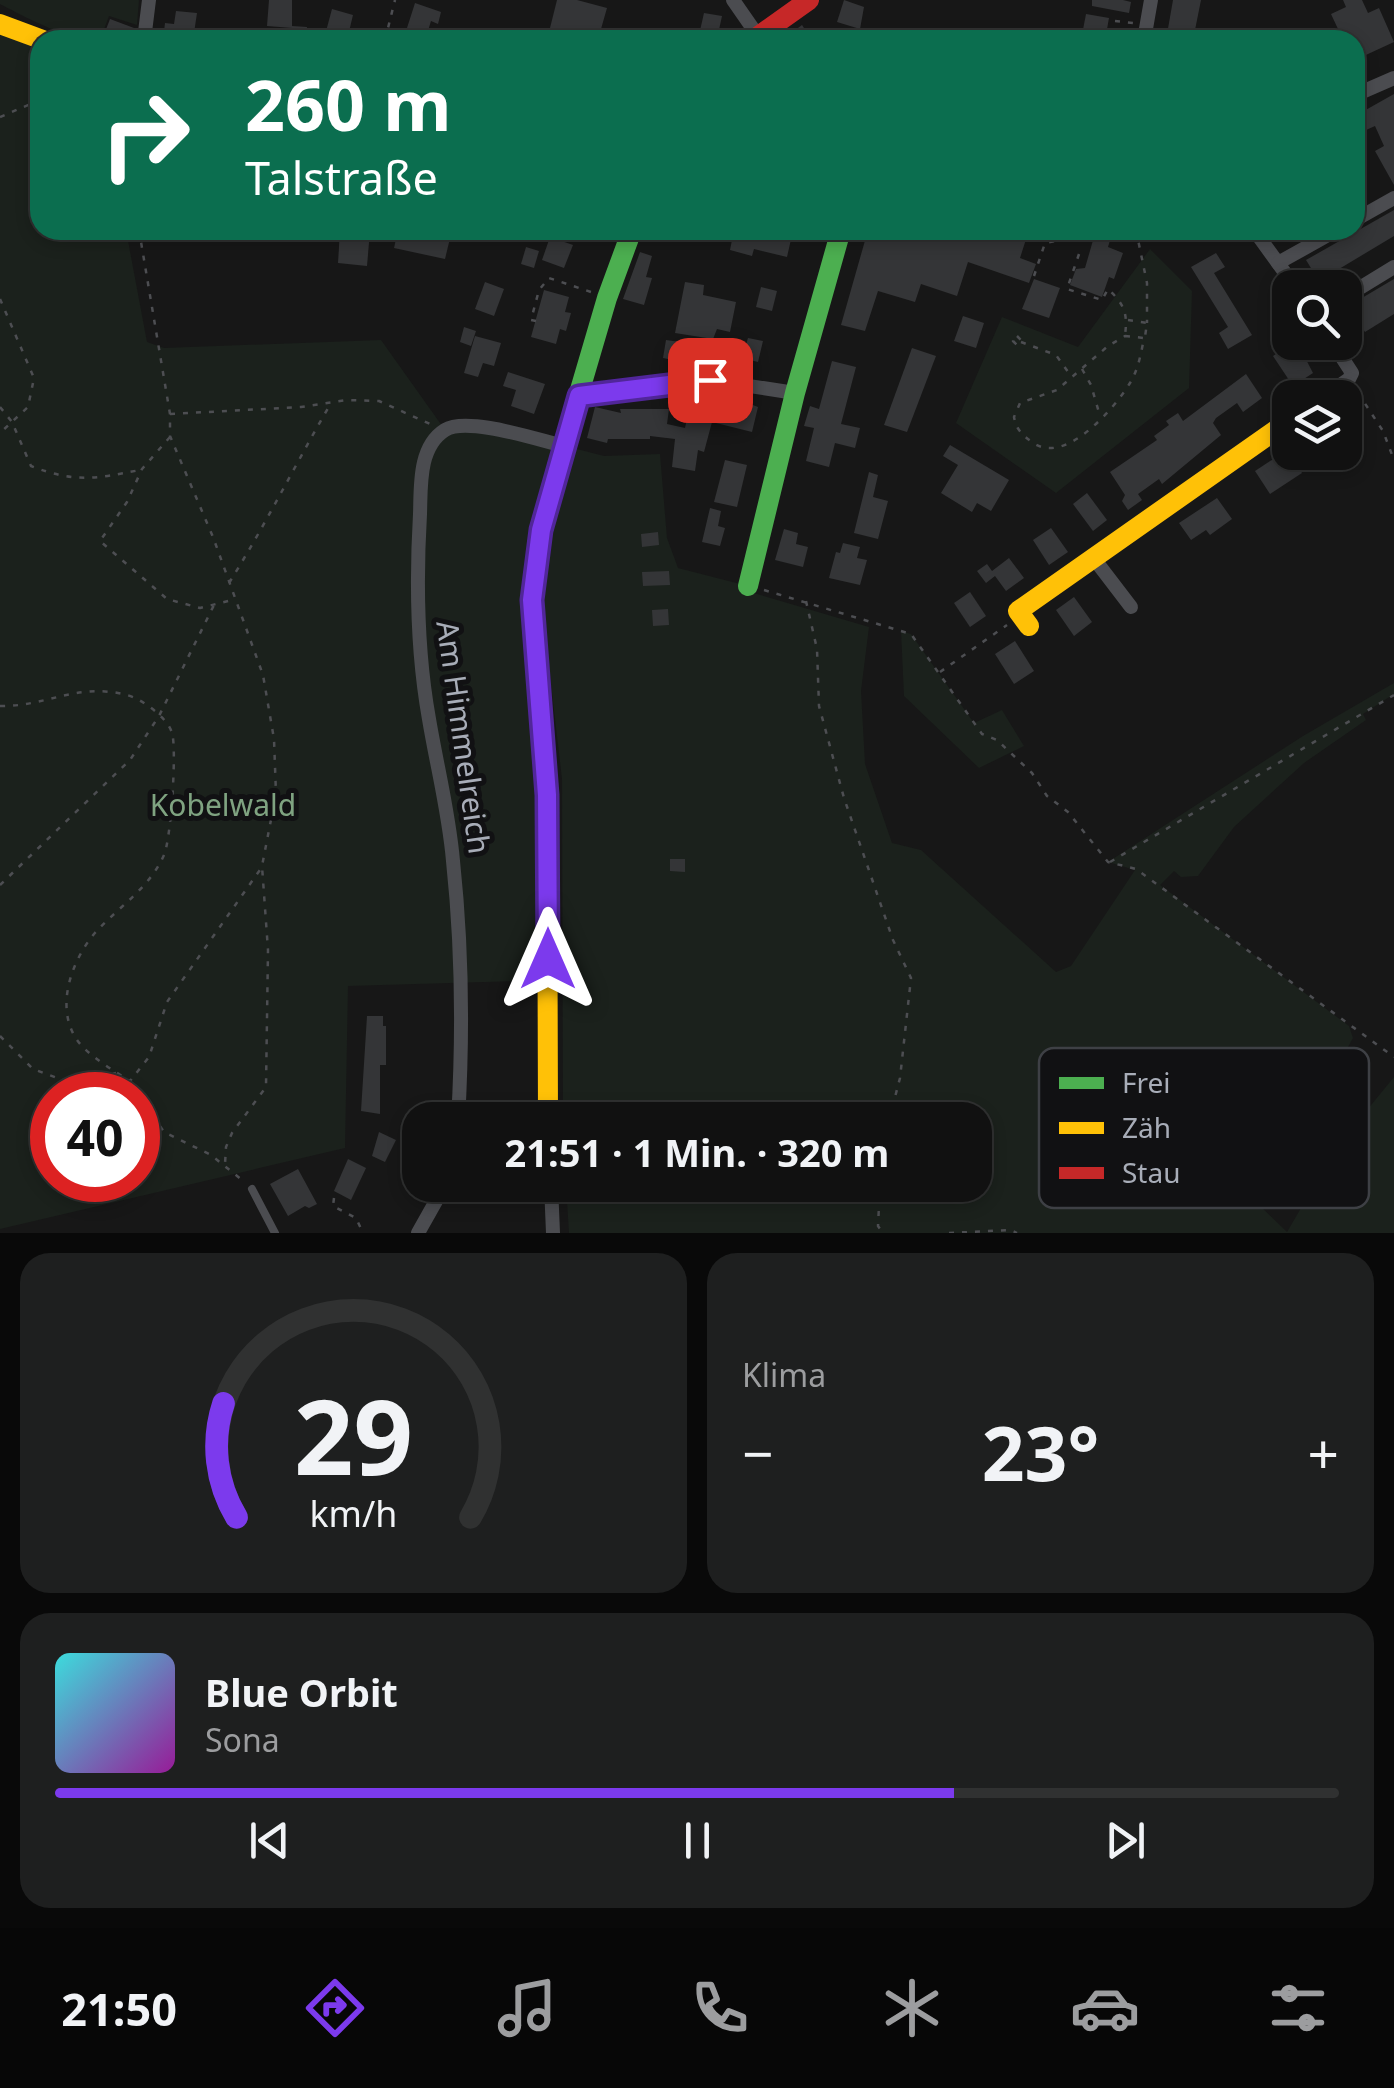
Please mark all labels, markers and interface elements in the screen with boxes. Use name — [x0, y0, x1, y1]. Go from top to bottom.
text: 260 m — [245, 56, 452, 152]
icon: right — [80, 70, 210, 200]
text: Talstraße — [245, 147, 438, 208]
map controls — [1272, 270, 1362, 470]
button: search — [1272, 270, 1362, 360]
pin — [668, 338, 753, 423]
icon: arrive — [683, 353, 738, 408]
button: layers — [1272, 380, 1362, 470]
street label: Am Himmelreich — [427, 618, 501, 856]
park label: Kobelwald — [150, 784, 296, 825]
position arrow — [496, 907, 600, 1011]
legend — [1039, 1048, 1369, 1208]
text: Frei — [1122, 1063, 1171, 1101]
speed limit sign: 40 — [30, 1072, 160, 1202]
text: Zäh — [1122, 1108, 1171, 1146]
text: 21:51 · 1 Min. · 320 m — [505, 1126, 889, 1178]
text: Stau — [1122, 1153, 1181, 1191]
text: Klima — [742, 1353, 826, 1396]
text: 29 — [294, 1364, 413, 1505]
text: 23° — [982, 1401, 1099, 1503]
text: − — [742, 1415, 773, 1490]
text: + — [1308, 1415, 1339, 1490]
text: km/h — [310, 1489, 397, 1537]
text: Blue Orbit — [205, 1666, 398, 1718]
text: Sona — [205, 1718, 280, 1761]
icon: previous — [242, 1813, 297, 1868]
icon: pause — [670, 1813, 725, 1868]
icon: next — [1098, 1813, 1153, 1868]
icon: directions — [300, 1973, 370, 2043]
icon: music — [492, 1973, 562, 2043]
icon: phone — [685, 1973, 755, 2043]
icon: climate — [877, 1973, 947, 2043]
icon: car — [1070, 1973, 1140, 2043]
icon: filters — [1263, 1973, 1333, 2043]
text: 21:50 — [61, 1978, 177, 2039]

